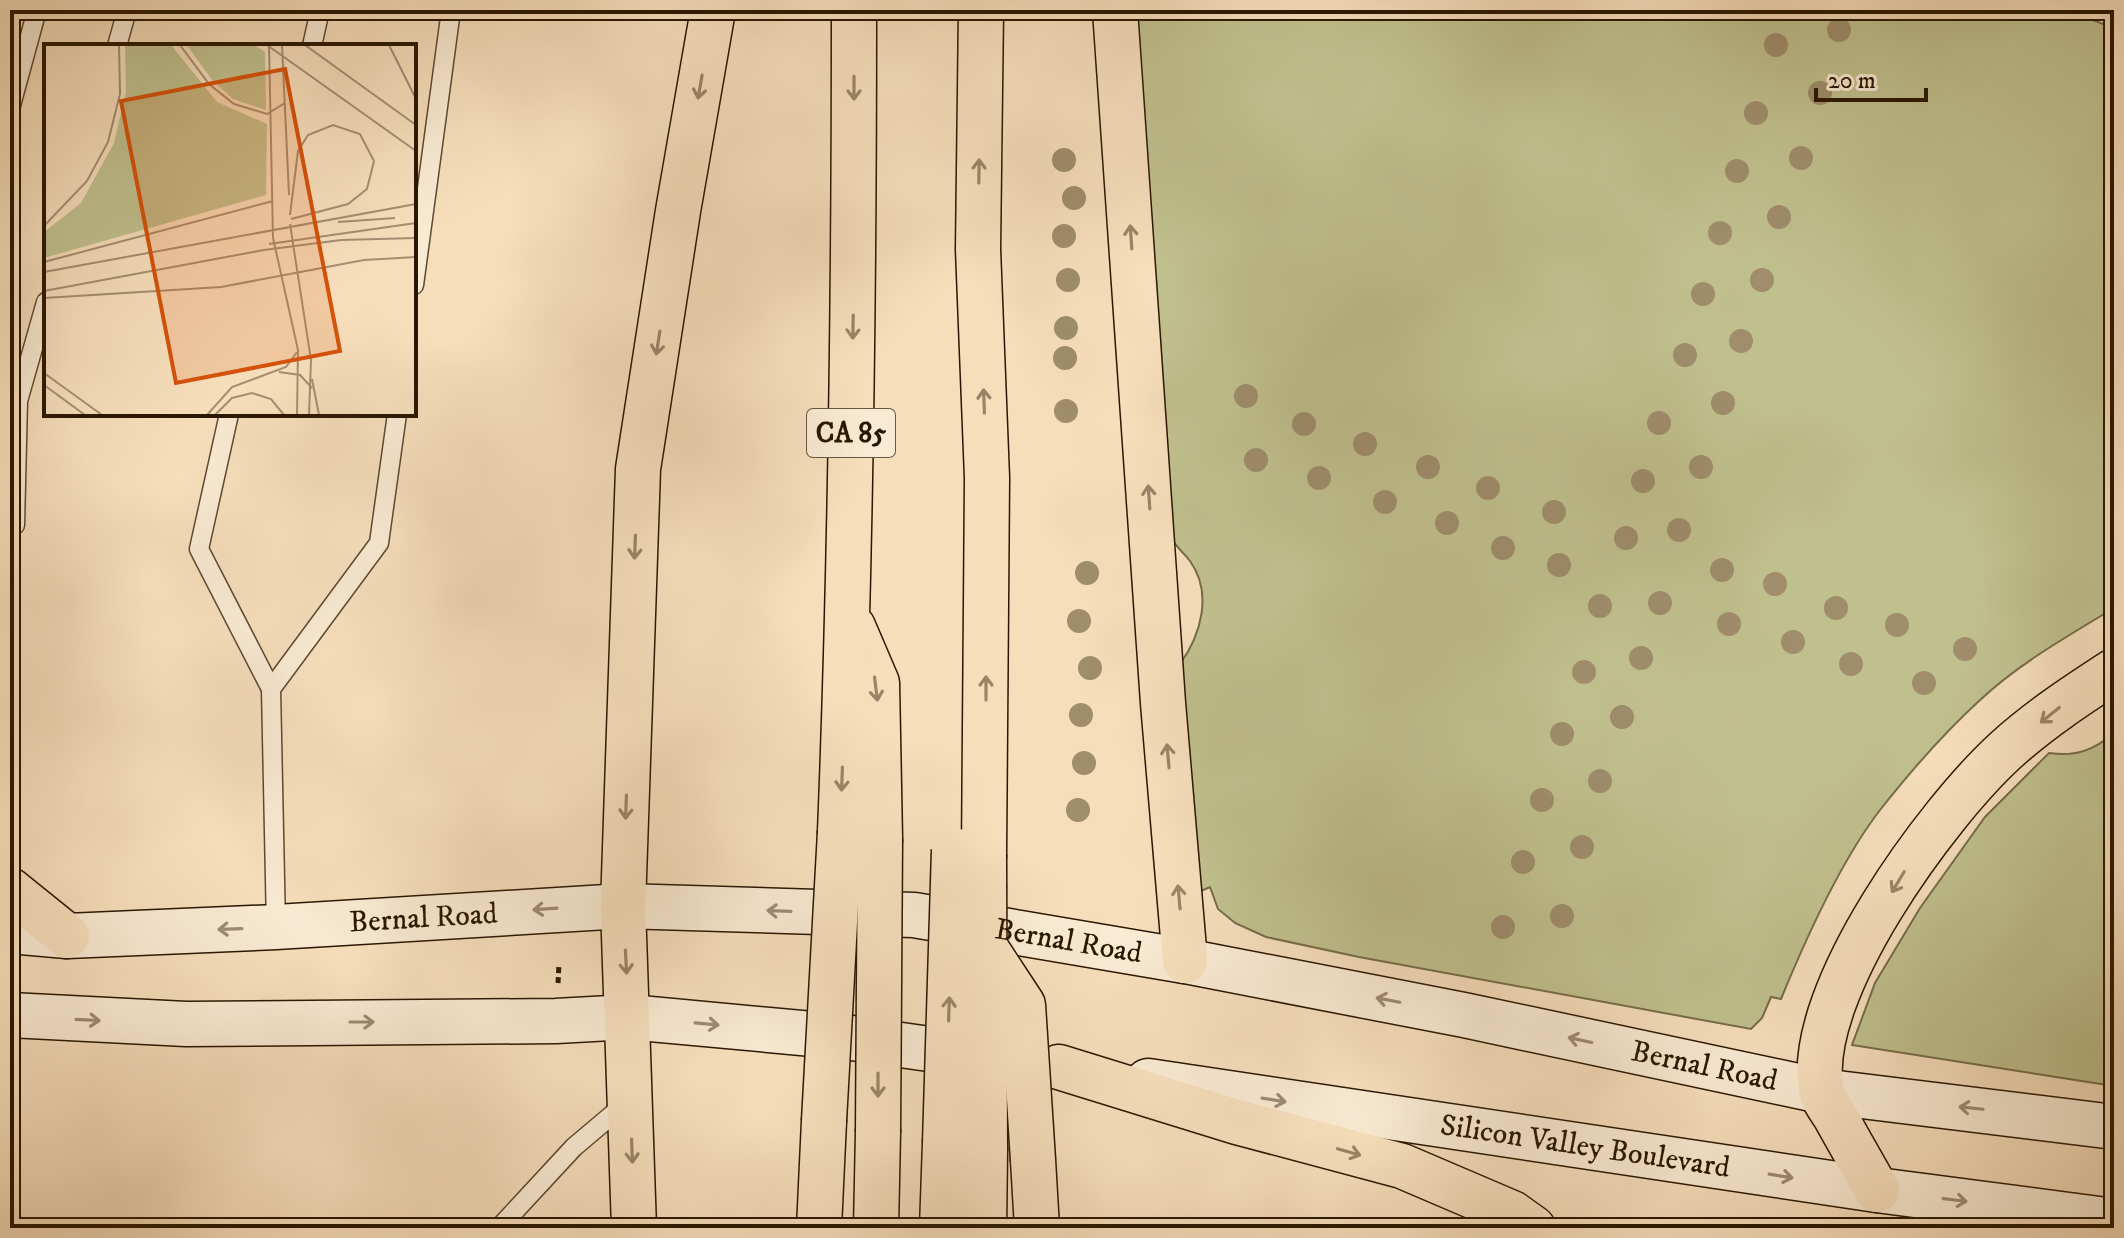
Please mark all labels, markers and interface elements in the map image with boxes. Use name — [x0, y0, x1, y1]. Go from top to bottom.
inset map — [44, 44, 416, 416]
scale bar — [1816, 52, 1926, 102]
text: 20 m — [1828, 66, 1876, 96]
one-way arrow — [691, 74, 706, 99]
one-way arrow — [846, 74, 862, 101]
one-way arrow — [971, 158, 987, 185]
one-way arrow — [1123, 224, 1138, 251]
one-way arrow — [845, 313, 860, 340]
one-way arrow — [649, 330, 664, 356]
one-way arrow — [977, 388, 992, 415]
road number: CA 85 — [807, 409, 895, 457]
one-way arrow — [1141, 484, 1156, 511]
one-way arrow — [628, 533, 643, 560]
one-way arrow — [978, 675, 994, 702]
one-way arrow — [869, 676, 884, 702]
one-way arrow — [2040, 706, 2061, 723]
one-way arrow — [1160, 743, 1175, 770]
one-way arrow — [834, 765, 849, 792]
one-way arrow — [619, 793, 634, 820]
one-way arrow — [1890, 870, 1906, 893]
one-way arrow — [1172, 884, 1187, 911]
street label: Bernal Road — [348, 895, 499, 941]
one-way arrow — [532, 902, 559, 917]
one-way arrow — [766, 903, 793, 918]
street label: Bernal Road — [992, 911, 1145, 972]
one-way arrow — [217, 922, 244, 937]
one-way arrow — [619, 948, 634, 975]
one-way arrow — [1376, 992, 1401, 1007]
one-way arrow — [941, 996, 956, 1023]
one-way arrow — [74, 1013, 101, 1028]
one-way arrow — [348, 1014, 375, 1030]
one-way arrow — [693, 1017, 720, 1032]
one-way arrow — [1568, 1032, 1593, 1047]
street label: Bernal Road — [1628, 1033, 1781, 1100]
one-way arrow — [870, 1071, 886, 1098]
one-way arrow — [1261, 1093, 1287, 1108]
one-way arrow — [1958, 1101, 1985, 1116]
street label: Silicon Valley Boulevard — [1438, 1106, 1732, 1186]
one-way arrow — [624, 1137, 640, 1164]
one-way arrow — [1335, 1145, 1361, 1160]
one-way arrow — [1768, 1169, 1793, 1184]
one-way arrow — [1942, 1193, 1967, 1208]

